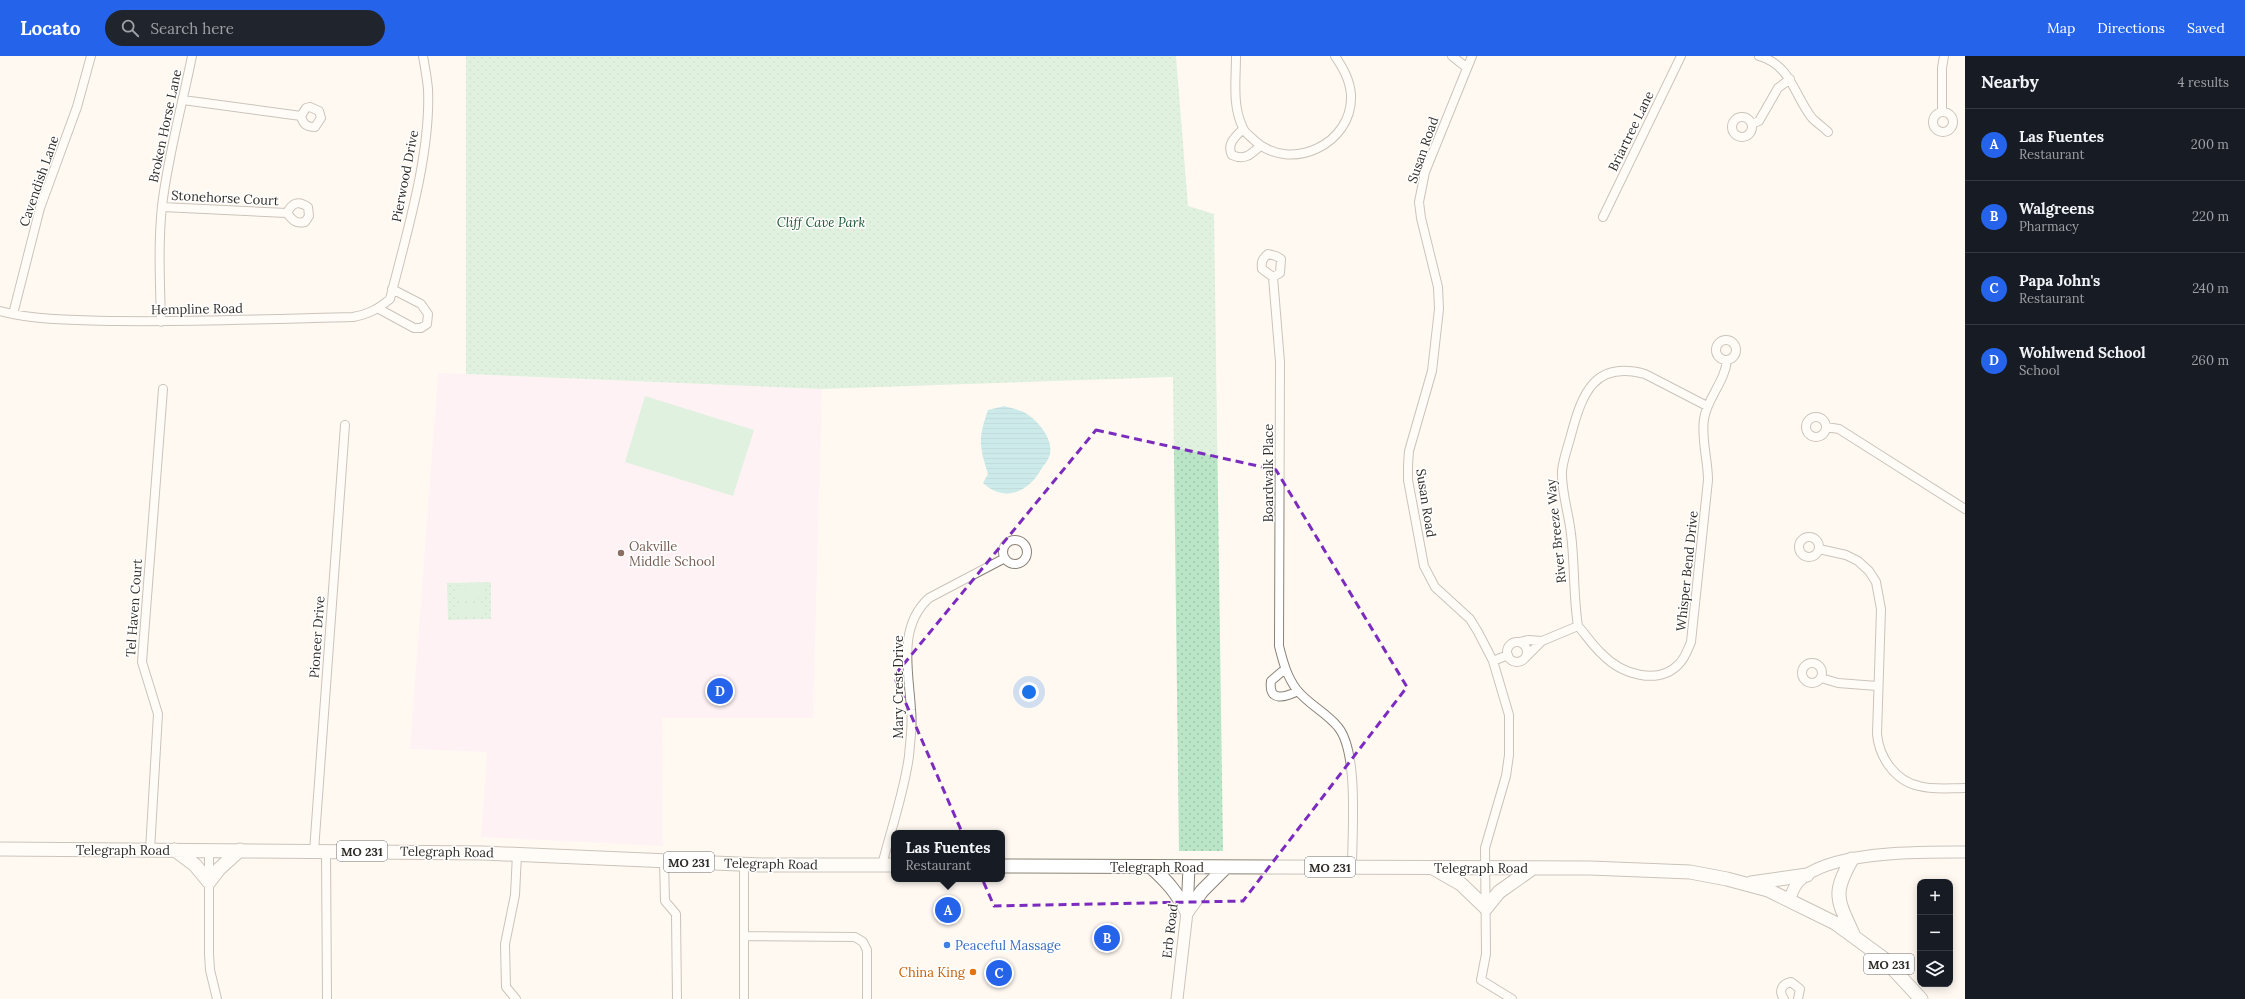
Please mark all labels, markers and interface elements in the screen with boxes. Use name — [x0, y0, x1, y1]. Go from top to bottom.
search box — [105, 10, 385, 46]
text: Locato — [20, 16, 81, 40]
icon: search — [119, 17, 141, 39]
text: Search here — [151, 19, 234, 38]
text: Map — [2047, 19, 2075, 37]
text: Directions — [2097, 19, 2165, 37]
text: Saved — [2187, 19, 2225, 37]
street label: Broken Horse Lane — [145, 68, 185, 184]
text: Nearby — [1981, 71, 2039, 93]
text: 4 results — [2178, 74, 2229, 91]
street label: Briartree Lane — [1604, 88, 1658, 174]
street label: Susan Road — [1404, 114, 1442, 186]
text: Las Fuentes — [2019, 127, 2104, 146]
street label: Pierwood Drive — [388, 128, 422, 224]
street label: Cavendish Lane — [15, 133, 63, 229]
text: A — [1990, 136, 1998, 153]
text: 200 m — [2191, 136, 2229, 153]
text: Restaurant — [2019, 146, 2085, 163]
street label: Stonehorse Court — [171, 187, 279, 209]
text: Walgreens — [2019, 199, 2094, 218]
text: B — [1990, 208, 1998, 225]
text: 220 m — [2192, 208, 2229, 225]
park label: Cliff Cave Park — [777, 214, 865, 231]
text: Pharmacy — [2019, 218, 2079, 235]
text: Papa John's — [2019, 271, 2100, 290]
text: C — [1990, 280, 1998, 297]
text: 240 m — [2192, 280, 2229, 297]
text: Restaurant — [2019, 290, 2085, 307]
street label: Hempline Road — [151, 300, 243, 318]
text: Wohlwend School — [2019, 343, 2146, 362]
text: D — [1989, 352, 1999, 369]
text: 260 m — [2191, 352, 2229, 369]
text: School — [2019, 362, 2060, 379]
street label: Boardwalk Place — [1260, 424, 1277, 522]
street label: Susan Road — [1412, 467, 1440, 539]
street label: River Breeze Way — [1542, 478, 1570, 584]
street label: Whisper Bend Drive — [1672, 510, 1702, 632]
place label: Oakville Middle School — [629, 538, 715, 570]
marker: Oakville Middle School — [616, 548, 626, 558]
street label: Tel Haven Court — [122, 558, 146, 658]
street label: Pioneer Drive — [306, 595, 328, 679]
street label: Mary Crest Drive — [890, 635, 907, 739]
pin: D — [707, 676, 733, 706]
your location — [1019, 682, 1039, 702]
popup — [891, 830, 1005, 882]
text: Las Fuentes — [906, 838, 990, 857]
road number: MO 231 — [337, 841, 387, 861]
street label: Telegraph Road — [76, 842, 170, 859]
street label: Telegraph Road — [400, 843, 494, 861]
road number: MO 231 — [664, 852, 714, 872]
street label: Telegraph Road — [724, 855, 818, 873]
text: Restaurant — [906, 857, 971, 874]
road number: MO 231 — [1305, 857, 1355, 877]
street label: Telegraph Road — [1110, 859, 1204, 876]
street label: Telegraph Road — [1434, 860, 1528, 877]
map controls — [1917, 879, 1953, 987]
button: + — [1917, 879, 1953, 915]
pin: A — [935, 895, 961, 925]
street label: Erb Road — [1158, 903, 1182, 959]
button: − — [1917, 915, 1953, 951]
pin: B — [1094, 923, 1120, 953]
place label: Peaceful Massage — [955, 937, 1061, 954]
marker: Peaceful Massage — [942, 940, 952, 950]
button: layers — [1917, 951, 1953, 987]
road number: MO 231 — [1864, 954, 1914, 974]
pin: C — [986, 958, 1012, 988]
place label: China King — [899, 964, 966, 981]
marker: China King — [968, 967, 978, 977]

